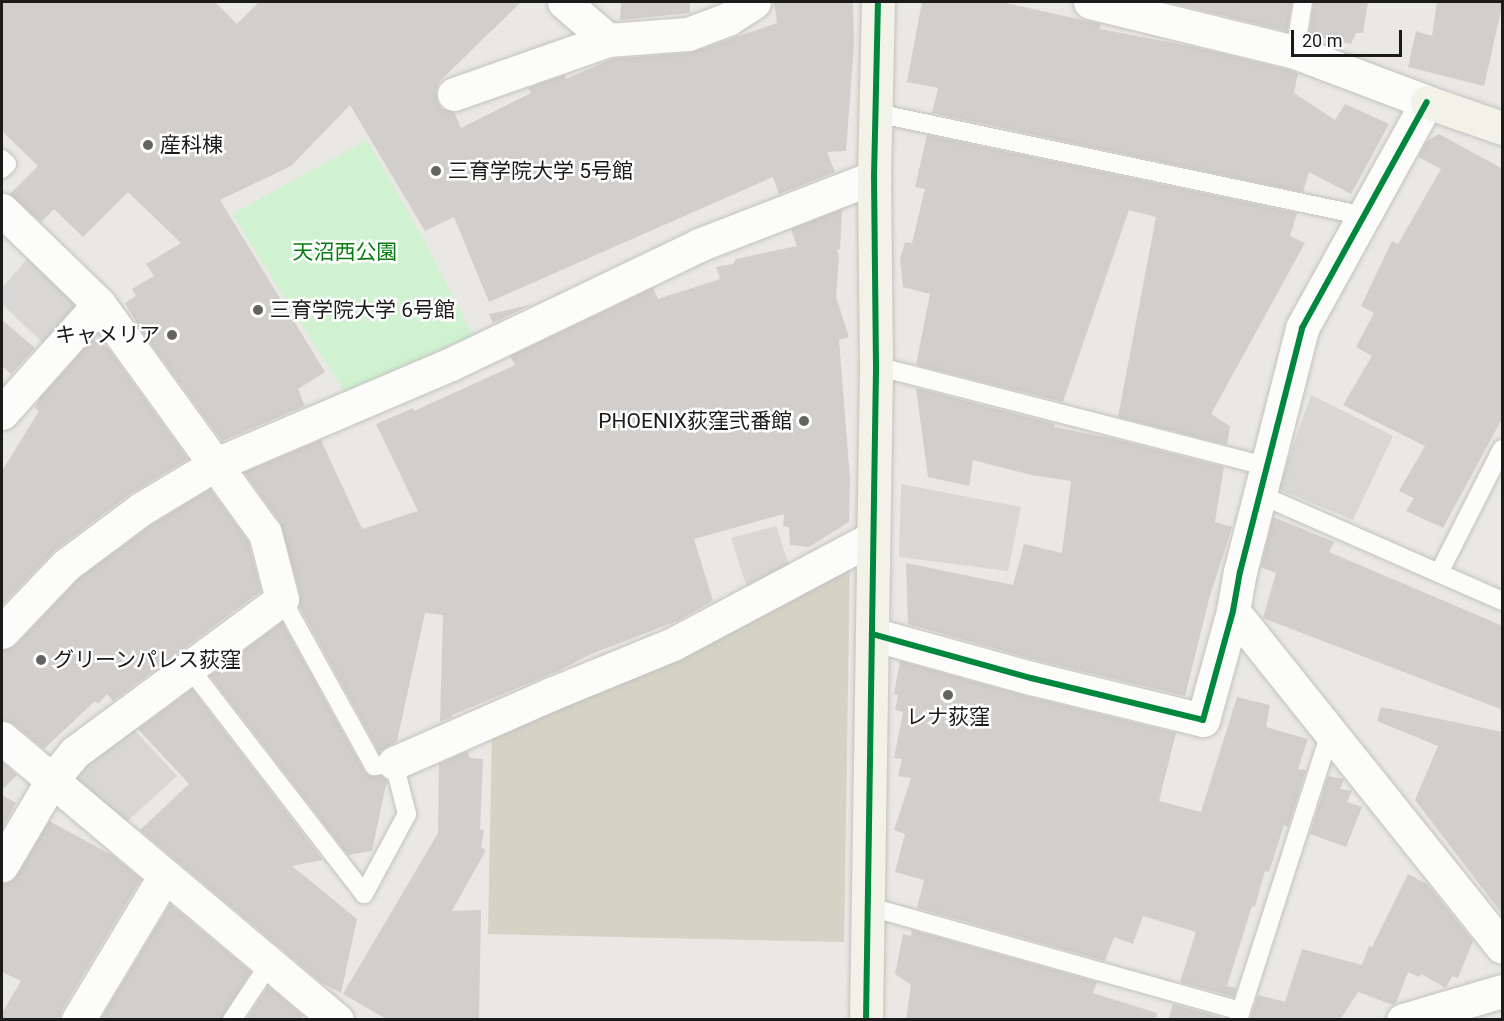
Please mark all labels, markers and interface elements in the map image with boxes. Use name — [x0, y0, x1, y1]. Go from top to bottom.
scale bar — [1294, 18, 1405, 56]
text: 20 m — [1302, 30, 1342, 51]
place label: 産科棟 — [160, 132, 223, 158]
marker: 産科棟 — [141, 138, 155, 152]
place label: 三育学院大学 5号館 — [448, 158, 633, 184]
marker: 三育学院大学 5号館 — [429, 164, 443, 178]
park label: 天沼西公園 — [293, 239, 397, 265]
place label: 三育学院大学 6号館 — [270, 297, 455, 323]
marker: 三育学院大学 6号館 — [251, 303, 265, 317]
place label: キャメリア — [55, 322, 160, 348]
marker: キャメリア — [165, 328, 179, 342]
place label: PHOENIX荻窪弐番館 — [598, 408, 792, 434]
marker: PHOENIX荻窪弐番館 — [797, 414, 811, 428]
place label: グリーンパレス荻窪 — [53, 647, 242, 673]
marker: グリーンパレス荻窪 — [34, 653, 48, 667]
marker: レナ荻窪 — [941, 688, 955, 702]
place label: レナ荻窪 — [906, 704, 990, 730]

